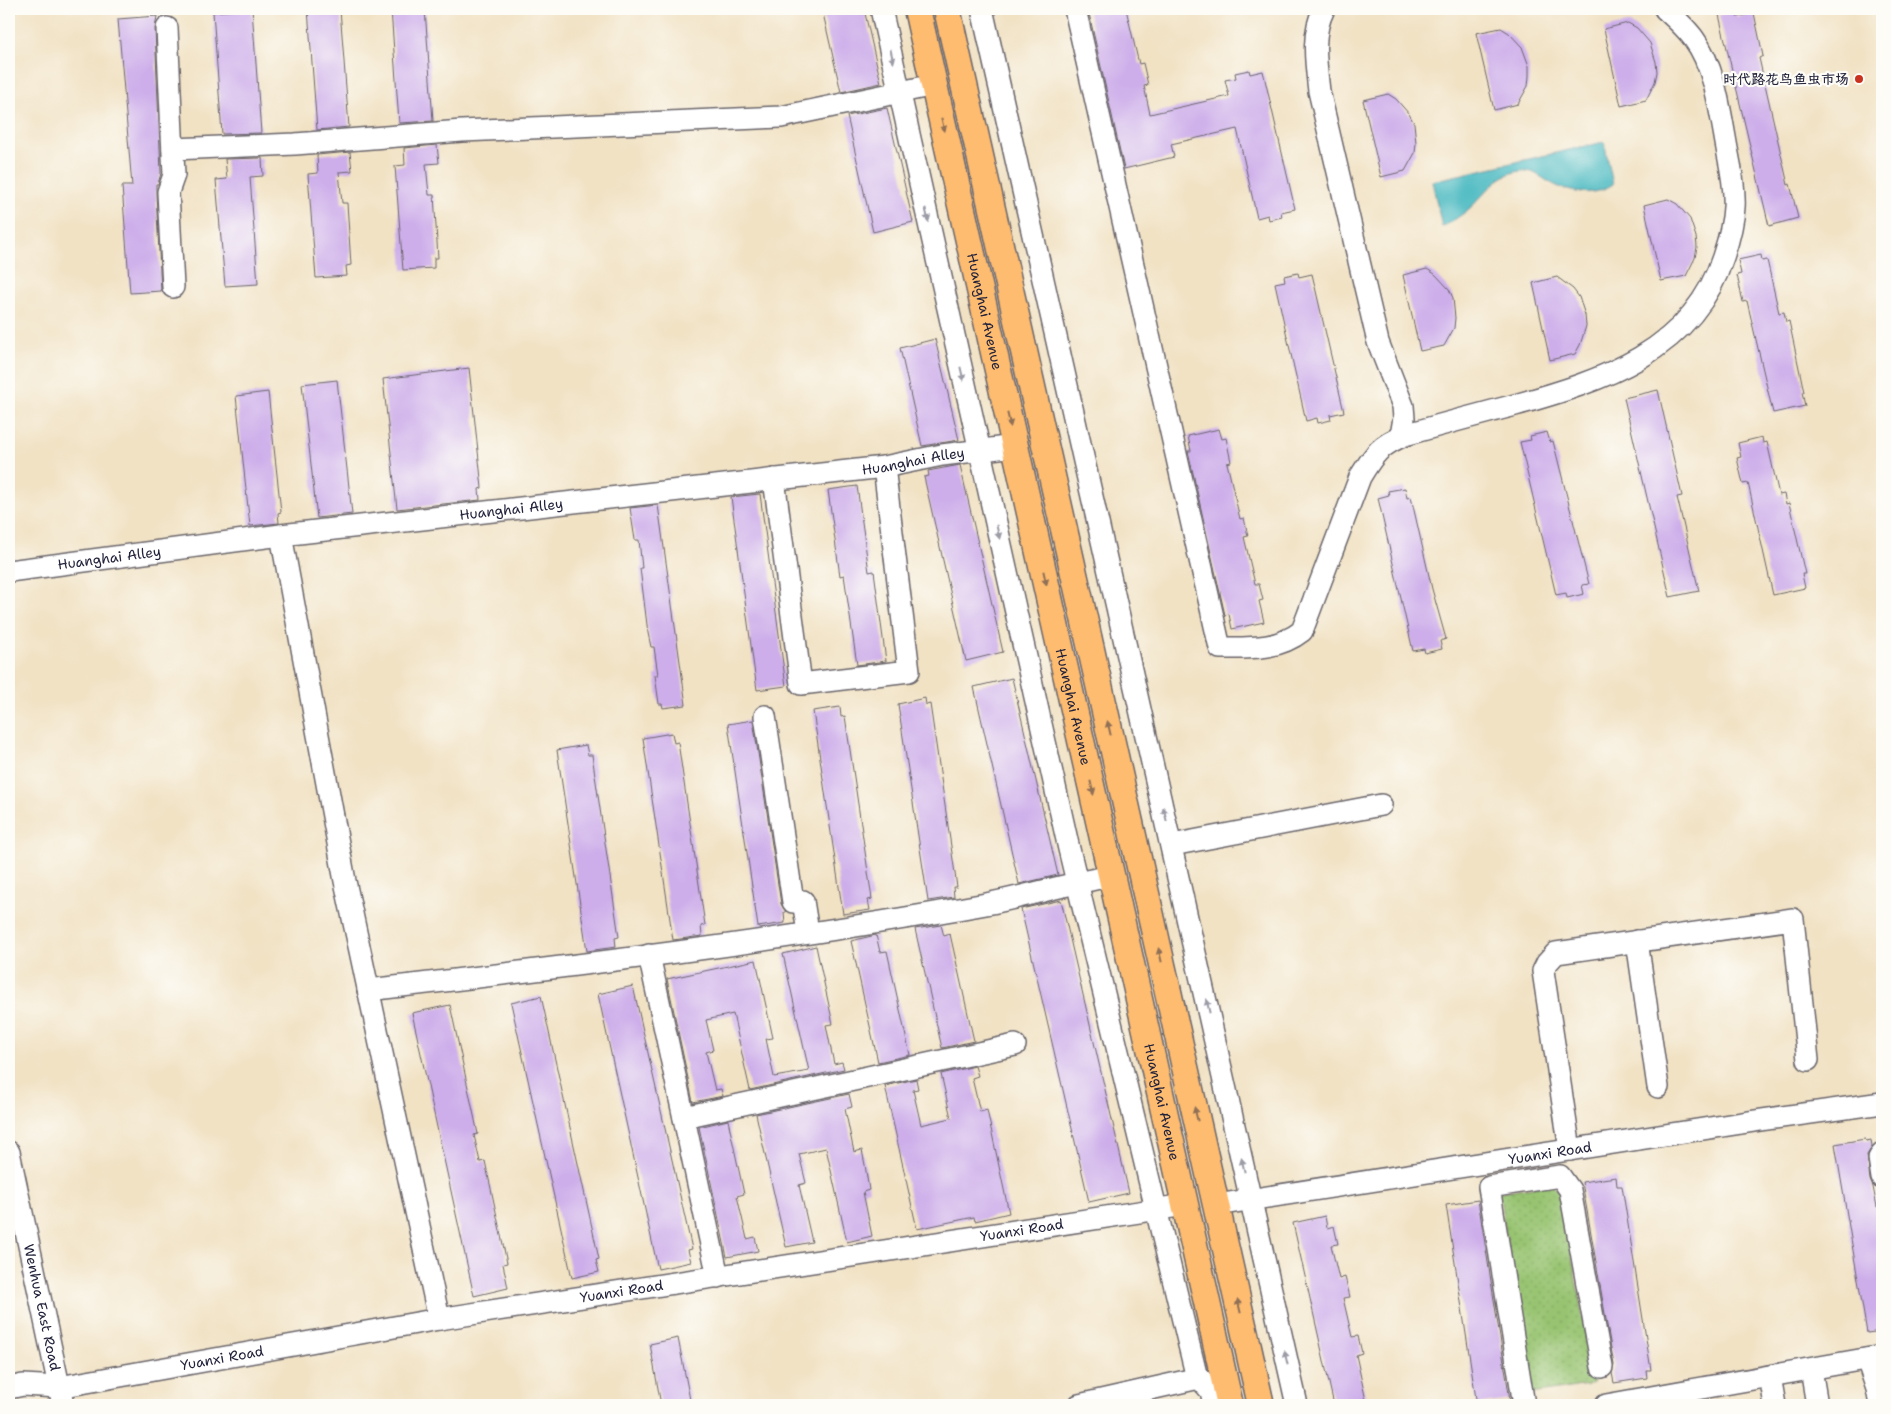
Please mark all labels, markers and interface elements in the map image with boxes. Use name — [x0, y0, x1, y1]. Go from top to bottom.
one-way arrow — [888, 49, 896, 64]
place label: 时代路花鸟鱼虫市场 — [1723, 70, 1849, 88]
marker: 时代路花鸟鱼虫市场 — [1853, 73, 1865, 85]
one-way arrow — [939, 117, 947, 132]
one-way arrow — [923, 207, 931, 222]
street label: Huanghai Avenue — [963, 251, 1007, 372]
one-way arrow — [959, 366, 967, 382]
one-way arrow — [1005, 412, 1013, 427]
street label: Huanghai Alley — [861, 443, 966, 478]
street label: Huanghai Alley — [458, 494, 564, 524]
one-way arrow — [994, 525, 1002, 540]
street label: Huanghai Alley — [56, 542, 162, 574]
one-way arrow — [1041, 571, 1049, 586]
street label: Huanghai Avenue — [1052, 647, 1095, 767]
one-way arrow — [1105, 721, 1113, 736]
one-way arrow — [1088, 780, 1096, 796]
one-way arrow — [1160, 805, 1168, 821]
one-way arrow — [1156, 948, 1164, 963]
one-way arrow — [1204, 999, 1212, 1014]
street label: Huanghai Avenue — [1140, 1042, 1184, 1162]
one-way arrow — [1191, 1105, 1199, 1121]
street label: Yuanxi Road — [1507, 1138, 1593, 1168]
one-way arrow — [1239, 1157, 1247, 1172]
street label: Yuanxi Road — [979, 1215, 1065, 1245]
street label: Wenhua East Road — [20, 1242, 64, 1373]
street label: Yuanxi Road — [579, 1276, 664, 1306]
one-way arrow — [1235, 1299, 1243, 1314]
street label: Yuanxi Road — [179, 1342, 265, 1374]
one-way arrow — [1282, 1350, 1290, 1365]

